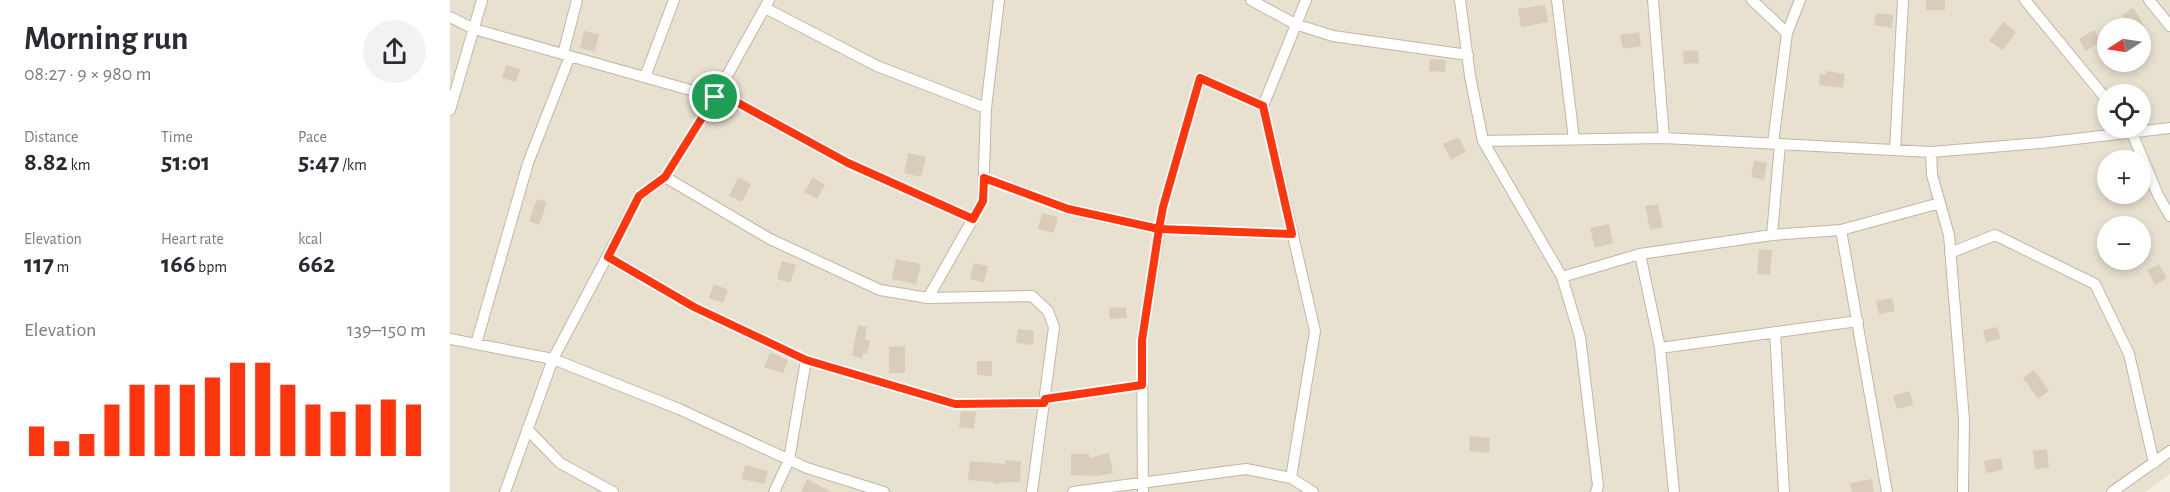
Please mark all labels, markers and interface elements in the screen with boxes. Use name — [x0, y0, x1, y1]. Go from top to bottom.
north arrow — [2097, 18, 2151, 72]
map controls — [2097, 18, 2151, 270]
button: share — [363, 20, 426, 83]
text: Morning run — [24, 23, 188, 56]
text: 08:27 · 9 × 980 m — [24, 64, 152, 84]
pin — [689, 71, 740, 122]
icon: arrive — [698, 80, 731, 113]
button: locate — [2097, 84, 2151, 138]
text: Distance — [24, 129, 78, 145]
text: Time — [161, 129, 193, 145]
text: Pace — [298, 129, 327, 145]
text: 8.82 — [24, 149, 68, 175]
text: 51:01 — [161, 149, 210, 175]
text: 5:47 — [298, 149, 340, 175]
button: + — [2097, 150, 2151, 204]
text: km — [68, 157, 91, 173]
text: /km — [340, 157, 367, 173]
button: − — [2097, 216, 2151, 270]
text: Elevation — [24, 231, 82, 247]
text: Heart rate — [161, 231, 224, 247]
text: kcal — [298, 231, 322, 247]
text: 117 — [24, 251, 54, 277]
text: 166 — [161, 251, 195, 277]
text: 662 — [298, 251, 335, 277]
text: m — [54, 259, 69, 275]
text: bpm — [195, 259, 227, 275]
text: Elevation — [24, 320, 96, 340]
text: 139–150 m — [347, 320, 426, 340]

